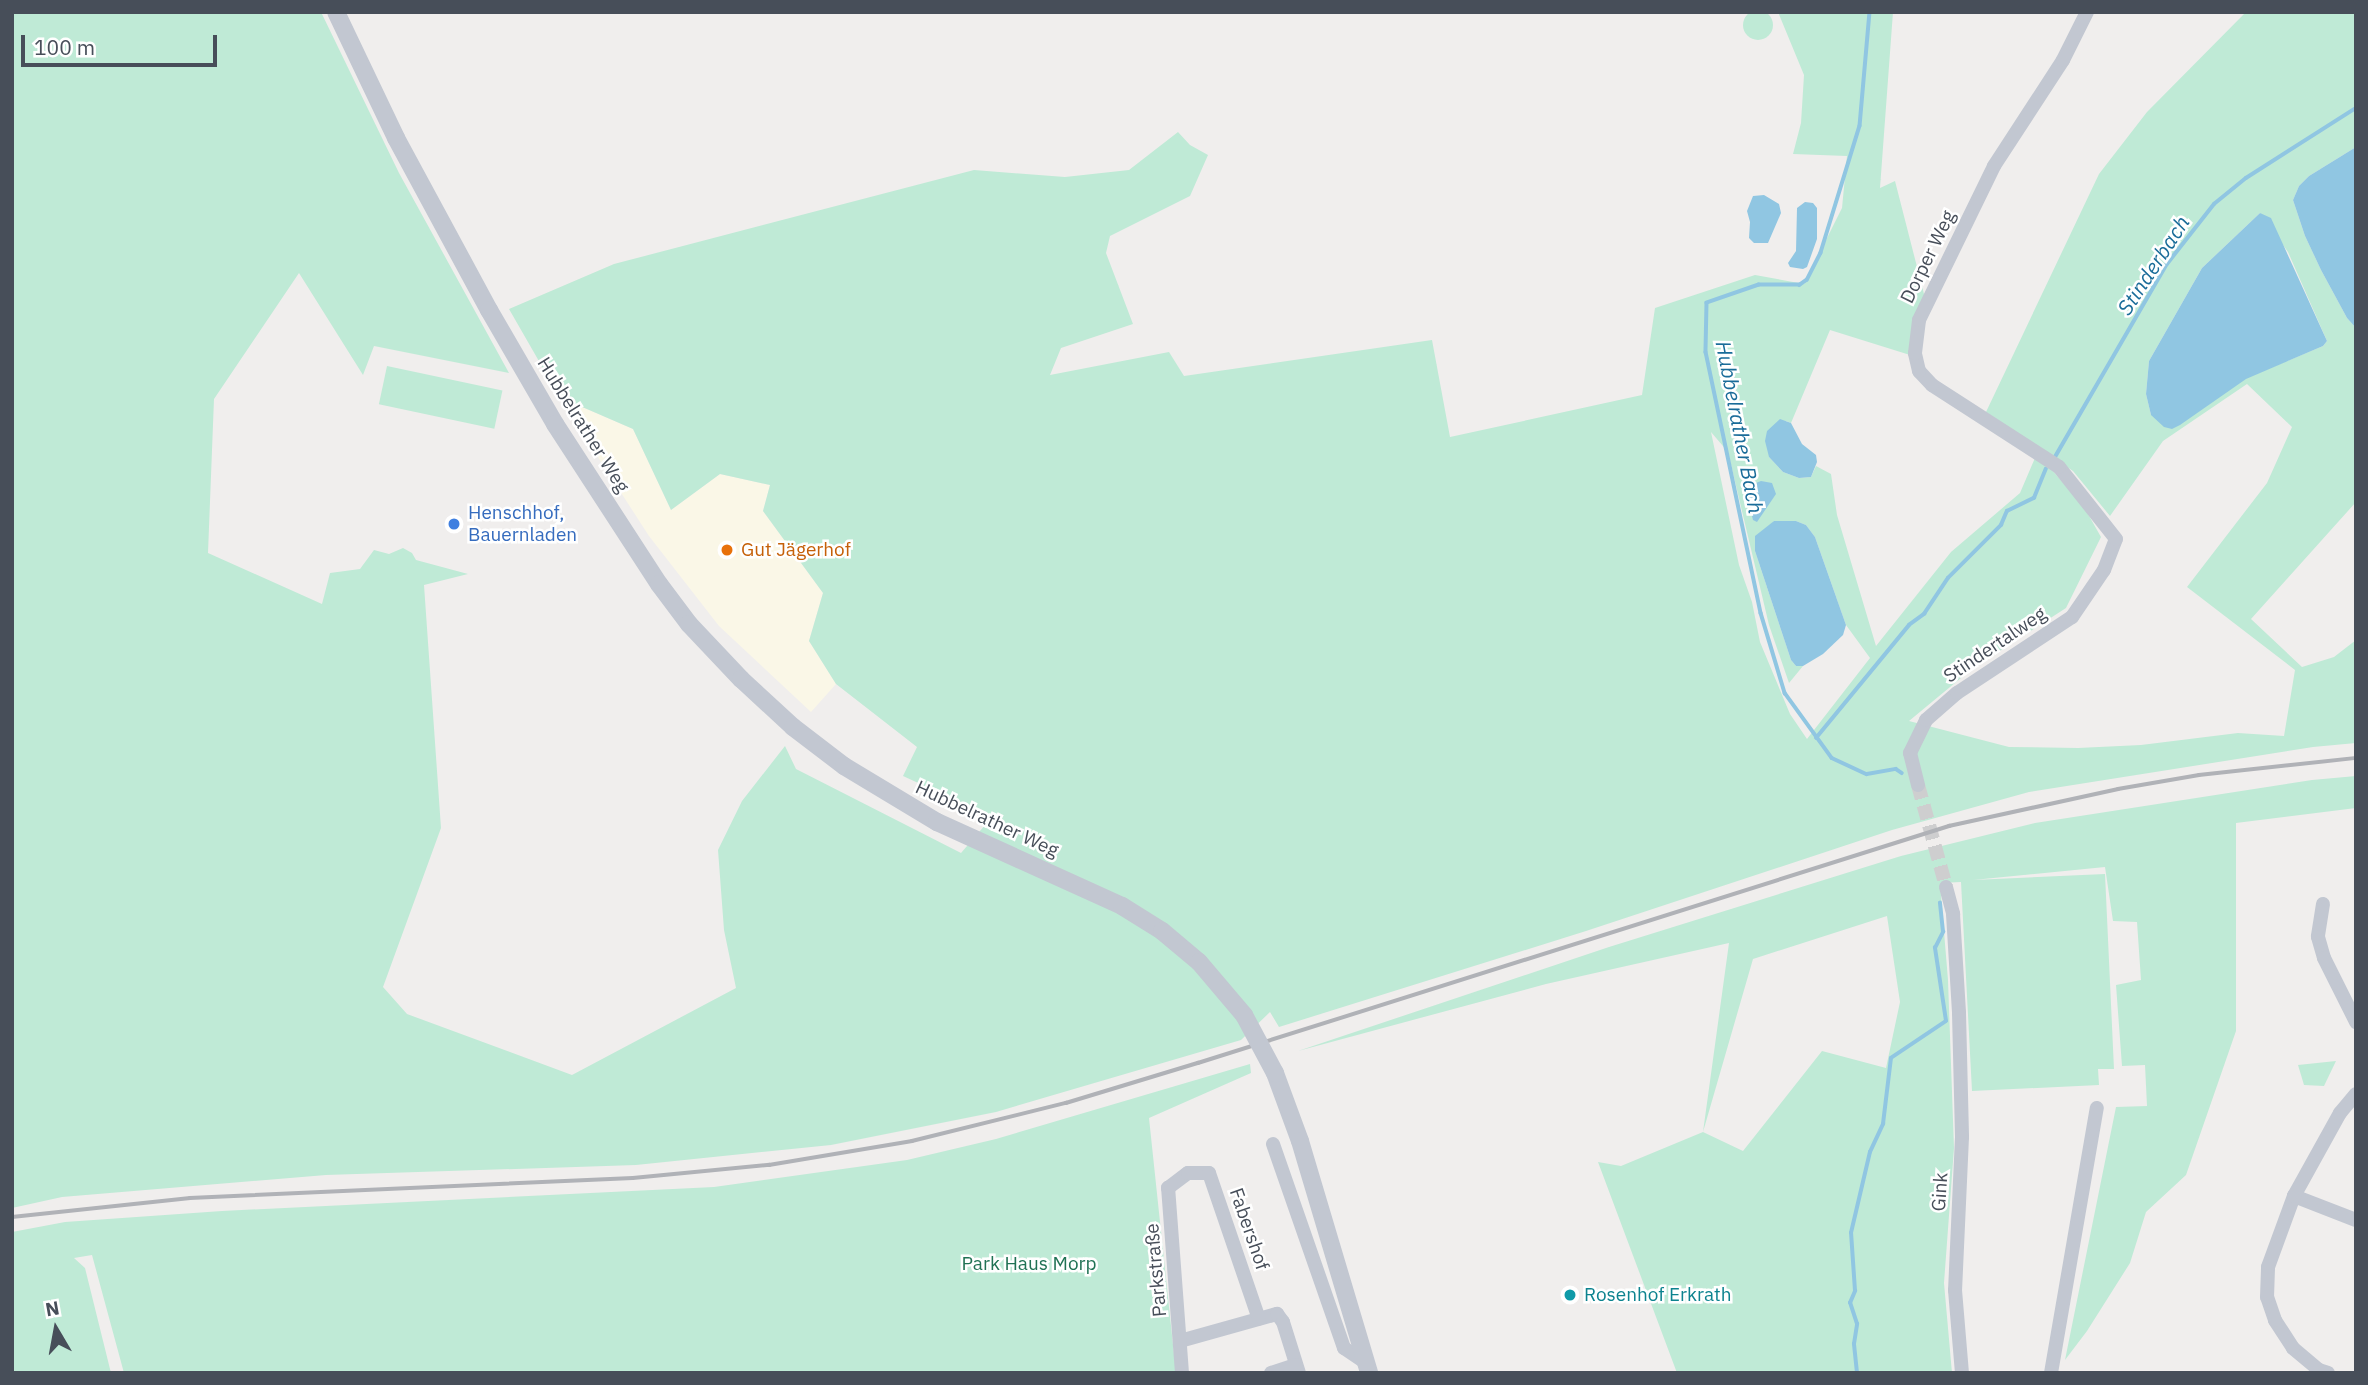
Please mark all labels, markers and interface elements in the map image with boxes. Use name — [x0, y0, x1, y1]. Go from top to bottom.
scale bar — [24, 21, 220, 65]
text: 100 m — [34, 33, 95, 61]
street label: Dorper Weg — [1896, 207, 1960, 307]
water label: Stinderbach — [2112, 211, 2194, 319]
water label: Hubbelrather Bach — [1711, 338, 1769, 516]
street label: Hubbelrather Weg — [532, 353, 634, 497]
place label: Henschhof, Bauernladen — [468, 502, 577, 546]
marker: Henschhof, Bauernladen — [446, 516, 462, 532]
place label: Gut Jägerhof — [741, 539, 851, 561]
marker: Gut Jägerhof — [719, 542, 735, 558]
street label: Stindertalweg — [1939, 602, 2051, 688]
street label: Hubbelrather Weg — [912, 776, 1062, 862]
street label: Gink — [1927, 1172, 1953, 1212]
street label: Fabershof — [1224, 1185, 1274, 1273]
street label: Parkstraße — [1141, 1222, 1171, 1318]
park label: Park Haus Morp — [961, 1253, 1097, 1275]
place label: Rosenhof Erkrath — [1584, 1284, 1732, 1306]
marker: Rosenhof Erkrath — [1562, 1287, 1578, 1303]
north arrow — [21, 1294, 91, 1364]
text: N — [43, 1295, 61, 1321]

